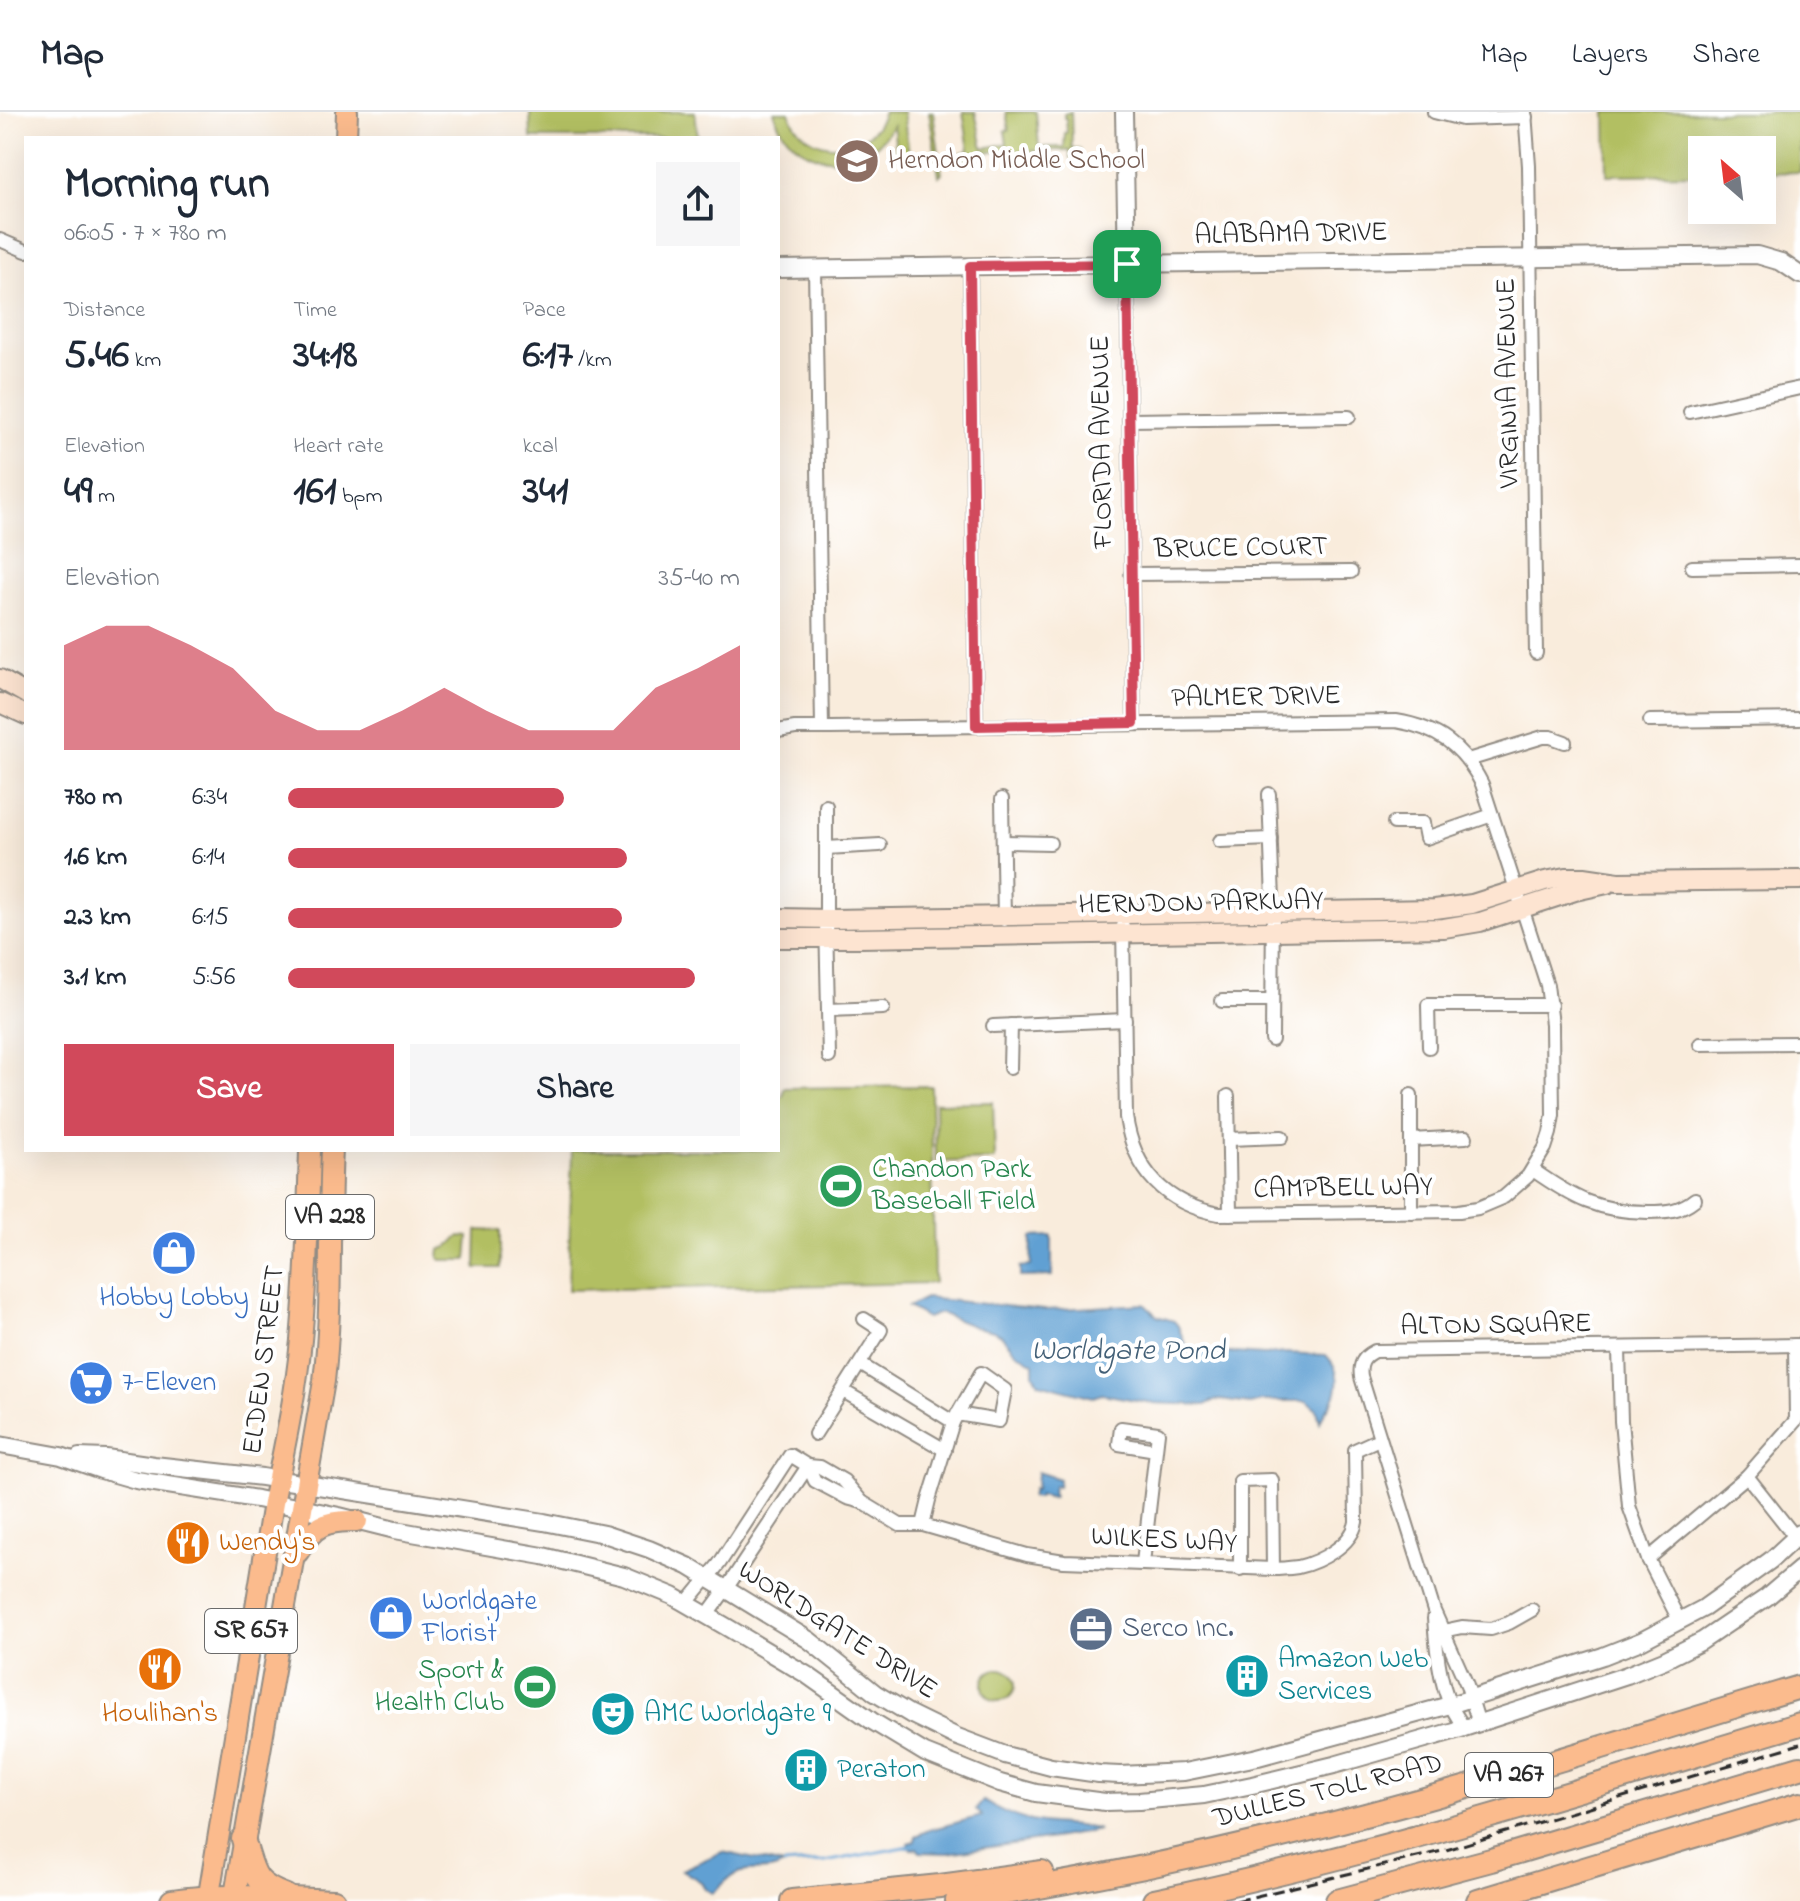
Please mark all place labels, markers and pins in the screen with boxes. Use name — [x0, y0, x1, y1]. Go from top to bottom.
school or university icon: Herndon Middle School — [833, 137, 881, 185]
place label: Herndon Middle School — [888, 141, 1145, 182]
pin — [1093, 230, 1161, 298]
place label: Chandon Park Baseball Field — [871, 1150, 1036, 1223]
sports icon: Chandon Park Baseball Field — [817, 1162, 865, 1210]
shop icon: Hobby Lobby — [150, 1229, 198, 1277]
place label: Hobby Lobby — [99, 1278, 249, 1319]
supermarket icon: 7-Eleven — [67, 1359, 115, 1407]
place label: 7-Eleven — [122, 1363, 216, 1404]
restaurant icon: Wendy's — [164, 1519, 212, 1567]
place label: Wendy's — [219, 1523, 316, 1564]
place label: Worldgate Florist — [421, 1582, 538, 1655]
shop icon: Worldgate Florist — [367, 1594, 415, 1642]
office icon: Serco Inc. — [1067, 1605, 1115, 1653]
place label: Serco Inc. — [1122, 1609, 1234, 1650]
place label: Amazon Web Services — [1278, 1640, 1428, 1713]
restaurant icon: Houlihan's — [136, 1645, 184, 1693]
place label: Sport & Health Club — [375, 1651, 504, 1724]
building icon: Amazon Web Services — [1223, 1652, 1271, 1700]
sports icon: Sport & Health Club — [511, 1663, 559, 1711]
theatre icon: AMC Worldgate 9 — [589, 1690, 637, 1738]
place label: Houlihan's — [102, 1694, 218, 1735]
place label: AMC Worldgate 9 — [644, 1694, 832, 1735]
building icon: Peraton — [782, 1746, 830, 1794]
place label: Peraton — [837, 1750, 926, 1791]

